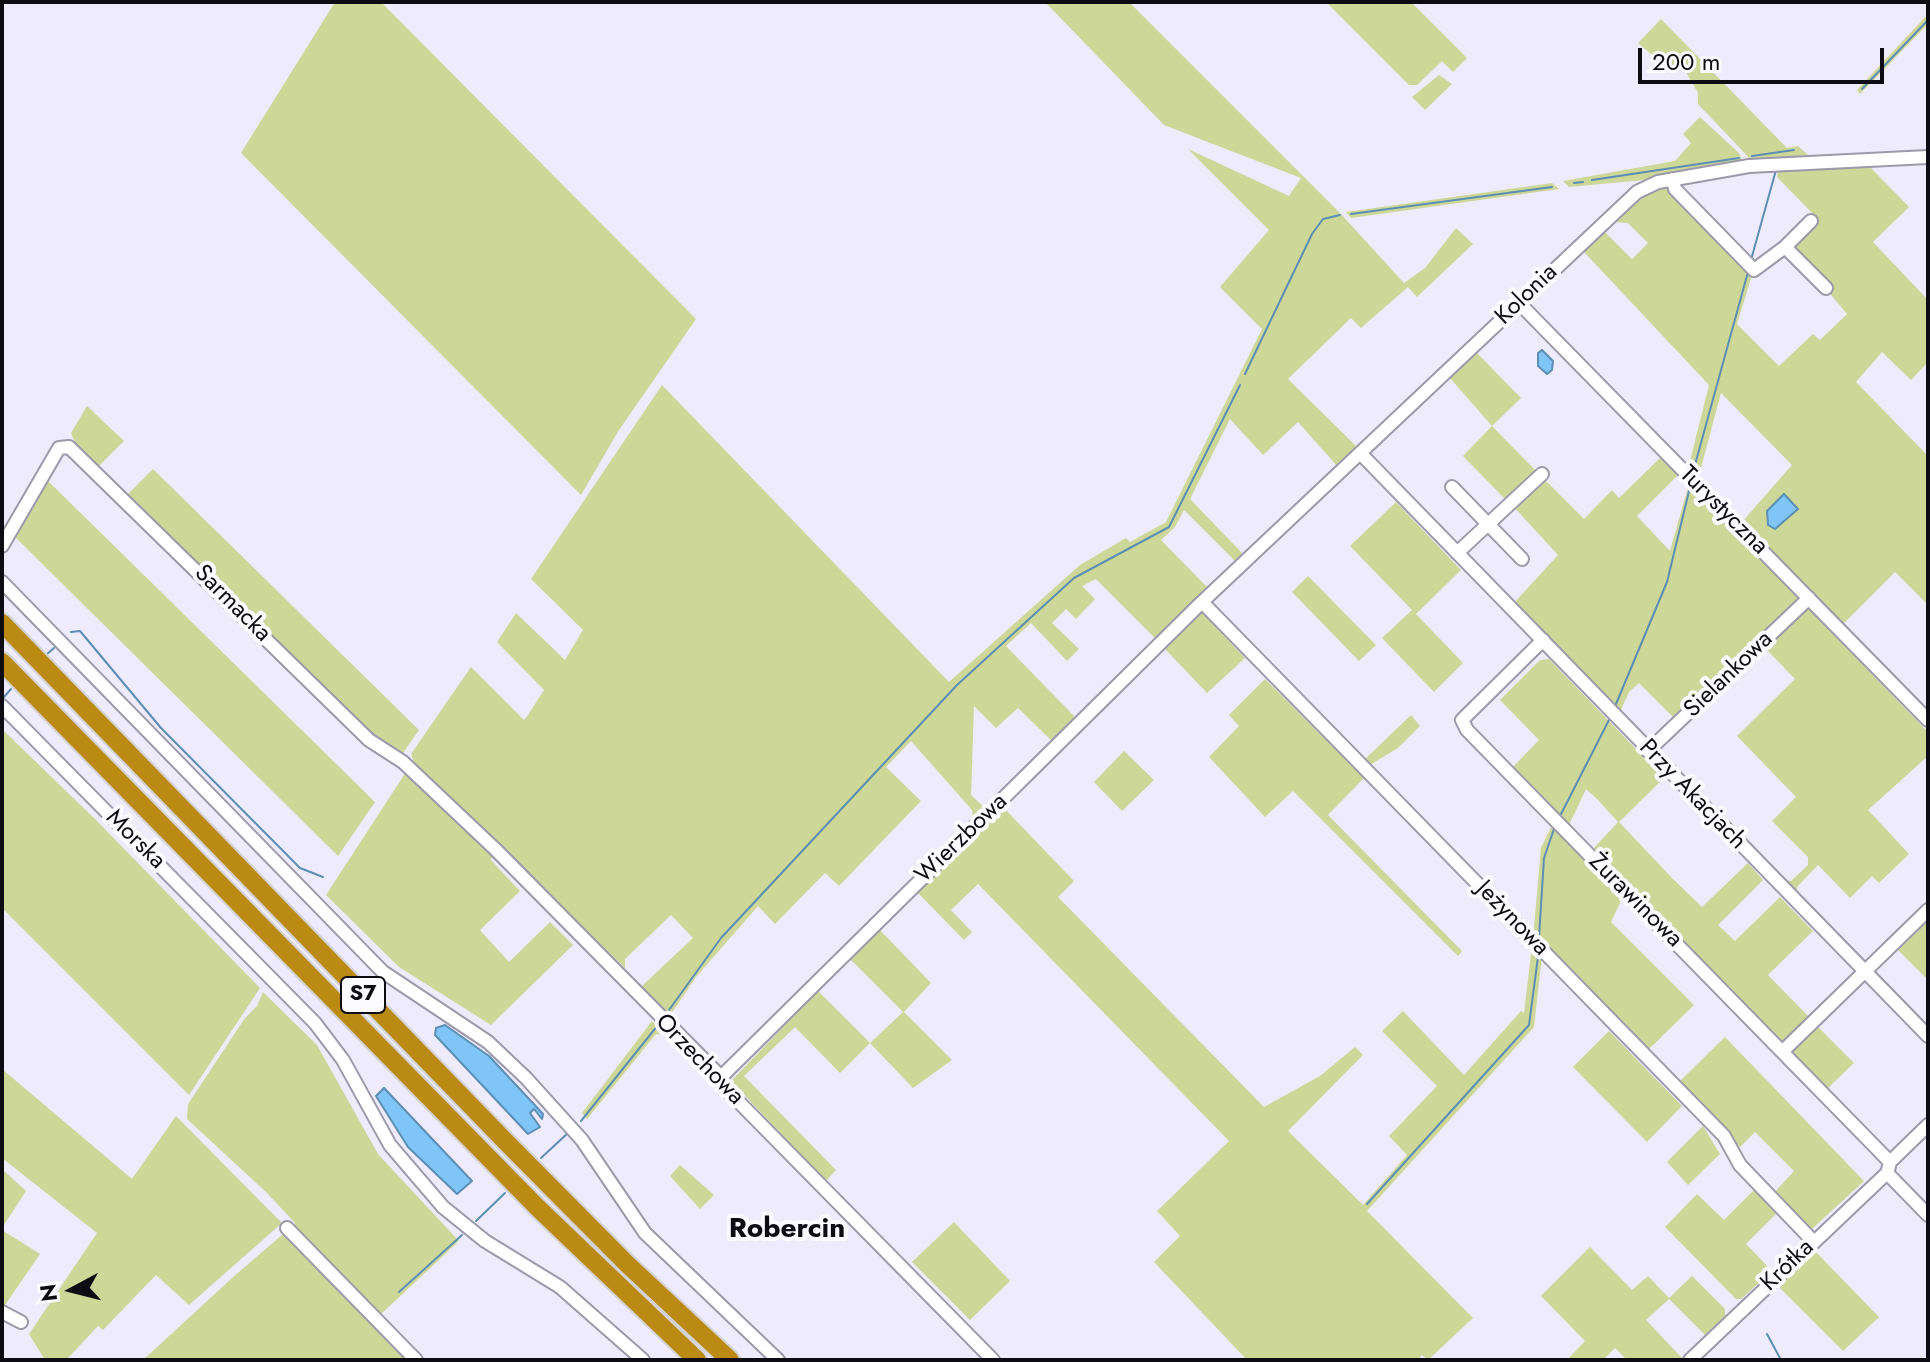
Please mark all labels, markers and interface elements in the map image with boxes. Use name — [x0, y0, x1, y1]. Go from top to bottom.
scale bar — [1642, 32, 1888, 82]
text: 200 m — [1652, 44, 1720, 79]
street label: Kolonia — [1490, 259, 1564, 331]
street label: Turystyczna — [1673, 461, 1773, 561]
street label: Sarmacka — [188, 560, 276, 648]
street label: Sielankowa — [1679, 626, 1779, 724]
street label: Przy Akacjach — [1632, 734, 1752, 856]
street label: Wierzbowa — [910, 788, 1014, 890]
street label: Morska — [99, 804, 171, 876]
street label: Żurawinowa — [1582, 848, 1688, 954]
street label: Jeżynowa — [1469, 876, 1555, 962]
road number: S7 — [341, 977, 385, 1013]
street label: Orzechowa — [648, 1008, 750, 1112]
district label: Robercin — [729, 1213, 845, 1247]
street label: Krótka — [1756, 1234, 1820, 1298]
north arrow — [32, 1250, 112, 1330]
text: N — [31, 1282, 65, 1304]

